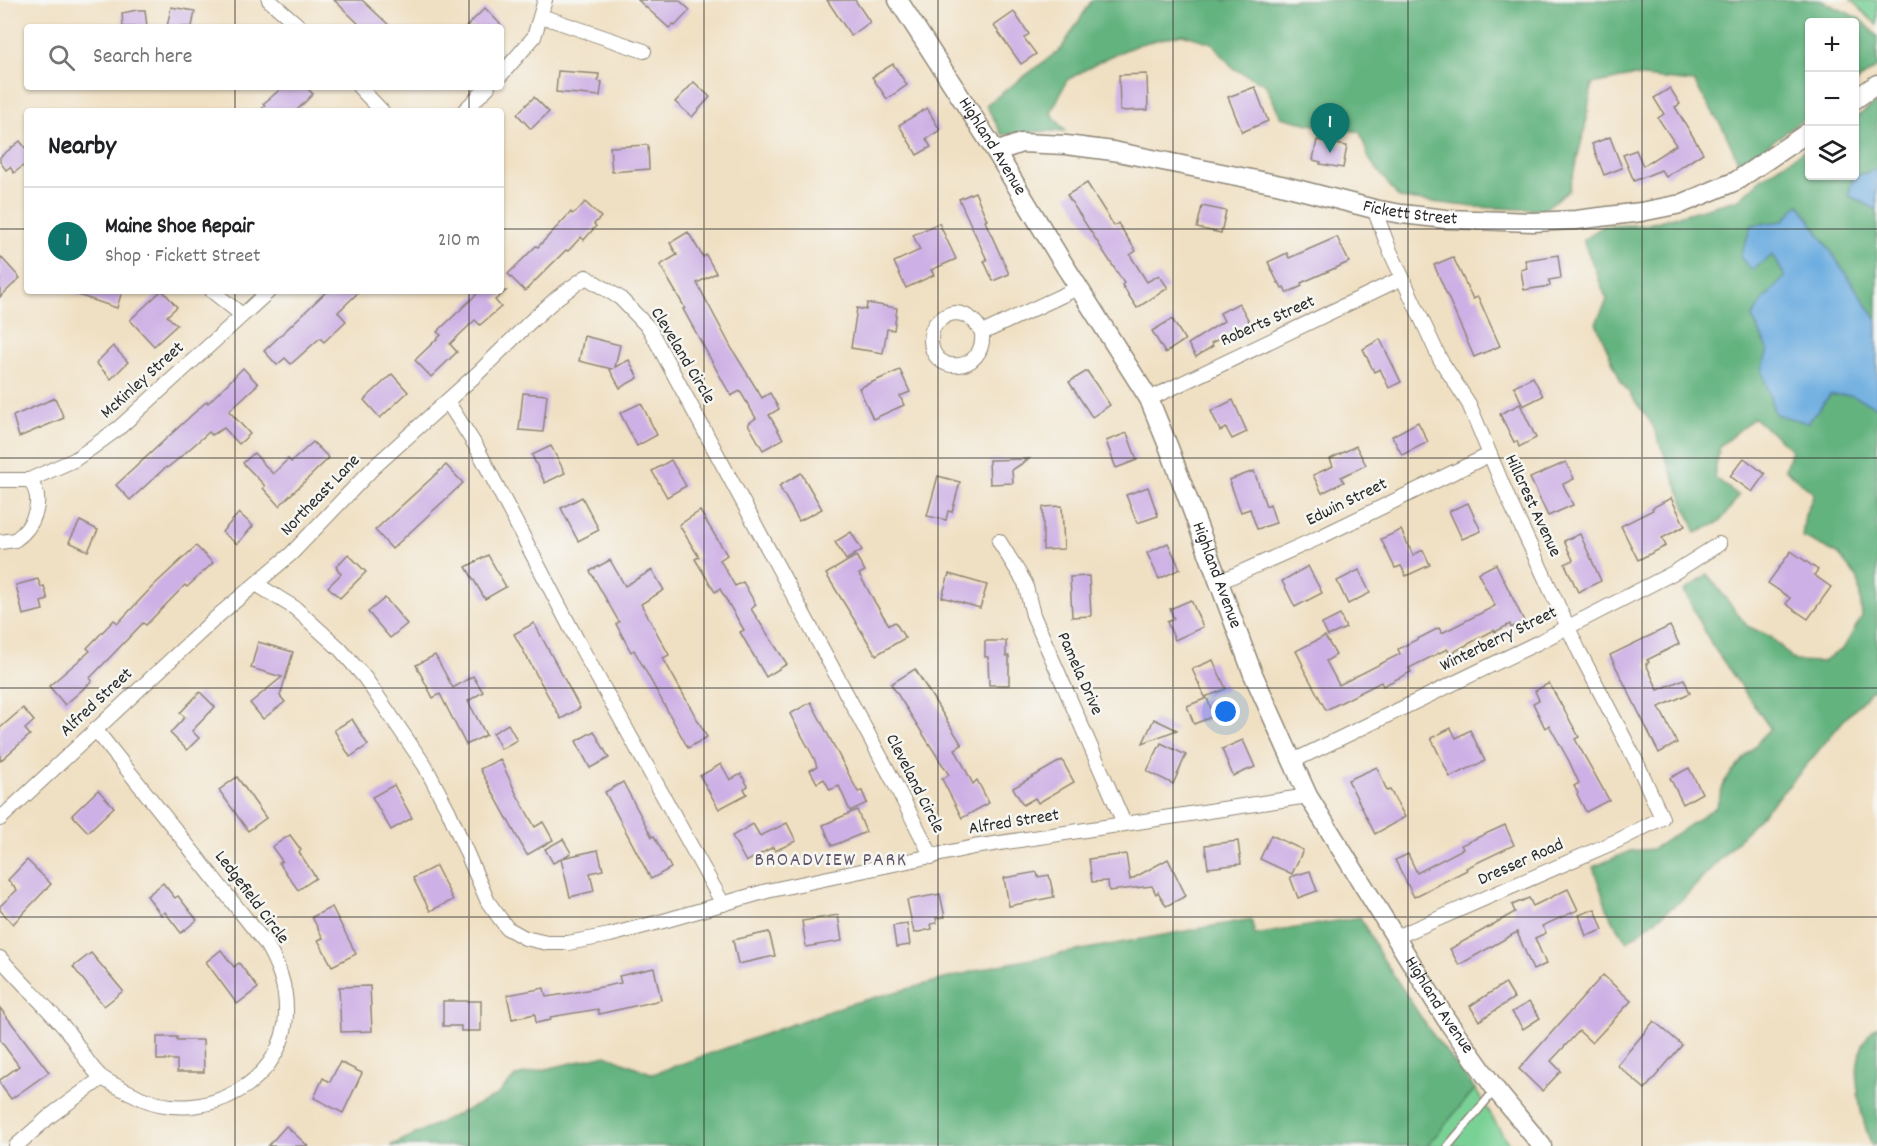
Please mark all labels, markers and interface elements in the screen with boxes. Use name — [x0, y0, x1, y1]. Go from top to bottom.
map controls — [1805, 18, 1859, 180]
button: + — [1805, 18, 1859, 72]
search box — [24, 24, 504, 90]
icon: search — [45, 41, 78, 74]
text: Search here — [93, 42, 192, 73]
button: − — [1805, 72, 1859, 126]
street label: Highland Avenue — [952, 93, 1032, 200]
pin: 1 — [1310, 104, 1350, 153]
button: layers — [1805, 126, 1859, 180]
text: Nearby — [48, 129, 116, 166]
street label: Fickett Street — [1360, 194, 1458, 232]
text: Maine Shoe Repair — [105, 212, 254, 243]
text: 1 — [65, 227, 70, 255]
text: 210 m — [438, 227, 480, 255]
text: Shop · Fickett Street — [105, 243, 260, 271]
street label: Roberts Street — [1217, 290, 1320, 354]
street label: Cleveland Circle — [643, 303, 721, 409]
street label: McKinley Street — [96, 336, 191, 425]
street label: Northeast Lane — [275, 449, 367, 543]
street label: Hillcrest Avenue — [1497, 451, 1567, 561]
street label: Edwin Street — [1302, 472, 1392, 533]
street label: Highland Avenue — [1185, 519, 1247, 632]
street label: Winterberry Street — [1436, 601, 1562, 679]
street label: Pamela Drive — [1050, 629, 1108, 720]
street label: Alfred Street — [55, 662, 139, 743]
your location — [1211, 697, 1240, 726]
street label: Cleveland Circle — [878, 730, 950, 838]
street label: Alfred Street — [967, 803, 1061, 842]
street label: Dresser Road — [1474, 833, 1568, 893]
street label: Ledgefield Circle — [208, 846, 294, 950]
district label: BROADVIEW PARK — [755, 847, 907, 875]
street label: Highland Avenue — [1398, 952, 1479, 1059]

